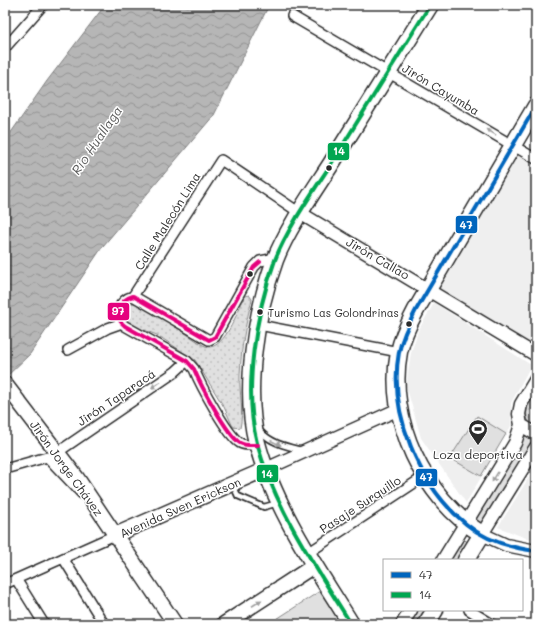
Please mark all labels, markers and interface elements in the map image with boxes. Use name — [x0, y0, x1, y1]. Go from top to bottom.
street label: Jirón Cayumba — [399, 60, 483, 118]
water label: Río Huallaga — [67, 102, 125, 178]
one-way arrow — [486, 128, 496, 136]
line badge: 14 — [327, 142, 350, 161]
text: 14 — [333, 143, 345, 158]
unlabelled marker — [324, 163, 334, 173]
street label: Calle Malecón Lima — [130, 169, 204, 273]
line badge: 47 — [455, 215, 478, 234]
text: 47 — [459, 217, 473, 232]
street label: Jirón Callao — [343, 233, 413, 283]
unlabelled marker — [245, 269, 255, 279]
line badge: 97 — [107, 302, 130, 321]
text: 97 — [112, 303, 124, 318]
place label: Turismo Las Golondrinas — [268, 305, 399, 320]
marker: Turismo Las Golondrinas — [255, 307, 265, 317]
unlabelled marker — [404, 319, 414, 329]
street label: Jirón Taparacá — [74, 365, 158, 429]
one-way arrow — [151, 381, 161, 389]
street label: Jirón Jorge Chávez — [27, 417, 107, 520]
sports icon: Loza deportiva — [467, 418, 489, 446]
one-way arrow — [270, 439, 282, 446]
place label: Loza deportiva — [433, 446, 523, 462]
line badge: 14 — [256, 464, 279, 483]
text: 14 — [261, 466, 273, 481]
line badge: 47 — [415, 468, 438, 487]
text: 47 — [419, 469, 433, 484]
one-way arrow — [491, 471, 498, 483]
street label: Pasaje Surquillo — [316, 472, 404, 536]
street label: Avenida Sven Erickson — [117, 473, 243, 541]
legend — [383, 559, 523, 611]
text: 47 — [419, 566, 433, 582]
text: 14 — [419, 586, 431, 602]
one-way arrow — [251, 599, 262, 607]

